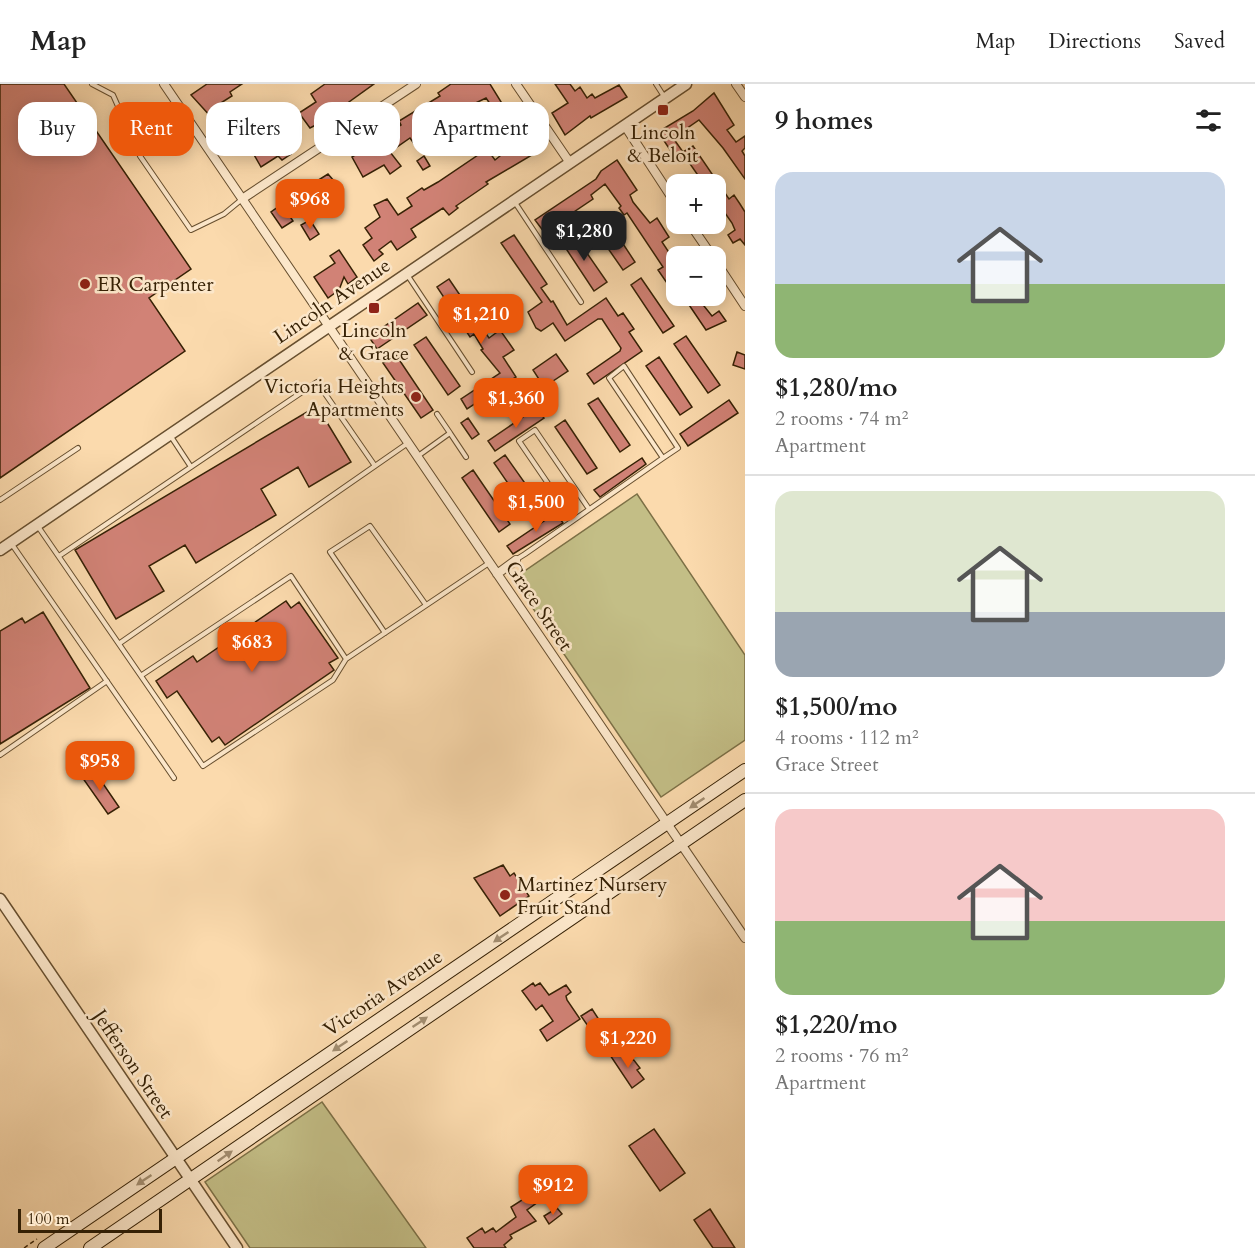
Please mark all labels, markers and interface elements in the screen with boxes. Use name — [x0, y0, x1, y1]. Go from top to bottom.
text: Map — [30, 22, 87, 60]
text: Map — [975, 27, 1015, 56]
text: Directions — [1048, 27, 1141, 56]
text: Saved — [1174, 27, 1225, 56]
chip: Buy — [18, 102, 97, 156]
chip: Rent — [109, 102, 194, 156]
chip: Filters — [206, 102, 302, 156]
chip: New — [314, 102, 400, 156]
chip: Apartment — [412, 102, 549, 156]
marker: Lincoln & Beloit — [656, 103, 670, 117]
text: 9 homes — [775, 103, 873, 138]
icon: filters — [1192, 104, 1225, 137]
place label: Lincoln & Beloit — [628, 119, 699, 169]
map controls — [666, 174, 726, 306]
button: + — [666, 174, 726, 234]
pin: $968 — [274, 179, 346, 230]
text: $968 — [290, 185, 330, 212]
pin: $1,280 — [535, 211, 633, 262]
icon: home — [946, 211, 1054, 319]
text: $1,280 — [555, 217, 613, 244]
button: − — [666, 246, 726, 306]
street label: Lincoln Avenue — [268, 252, 396, 350]
place label: ER Carpenter — [97, 271, 214, 298]
marker: ER Carpenter — [78, 277, 92, 291]
pin: $1,210 — [432, 294, 530, 345]
text: $1,210 — [452, 300, 510, 327]
marker: Lincoln & Grace — [367, 301, 381, 315]
place label: Lincoln & Grace — [339, 317, 409, 367]
text: $1,280/mo — [775, 370, 898, 405]
place label: Victoria Heights Apartments — [264, 373, 404, 423]
pin: $1,360 — [467, 378, 565, 429]
text: $1,360 — [487, 384, 545, 411]
marker: Victoria Heights Apartments — [409, 390, 423, 404]
text: 2 rooms · 74 m² — [775, 405, 908, 432]
text: Apartment — [775, 432, 866, 459]
pin: $1,500 — [487, 482, 585, 533]
text: $1,500 — [507, 488, 565, 515]
icon: home — [946, 530, 1054, 638]
street label: Grace Street — [499, 556, 579, 657]
pin: $683 — [216, 622, 288, 673]
text: $683 — [232, 628, 272, 655]
text: $1,500/mo — [775, 689, 898, 724]
text: 4 rooms · 112 m² — [775, 724, 919, 751]
pin: $958 — [64, 741, 136, 792]
text: $958 — [80, 747, 120, 774]
text: Grace Street — [775, 751, 878, 778]
one-way arrow — [689, 797, 705, 809]
icon: home — [946, 848, 1054, 956]
place label: Martinez Nursery Fruit Stand — [517, 871, 668, 921]
marker: Martinez Nursery Fruit Stand — [498, 888, 512, 902]
one-way arrow — [492, 931, 509, 942]
street label: Victoria Avenue — [318, 943, 448, 1043]
street label: Jefferson Street — [85, 1001, 180, 1125]
text: $1,220/mo — [775, 1007, 898, 1042]
one-way arrow — [412, 1016, 428, 1028]
pin: $1,220 — [579, 1018, 677, 1069]
text: $1,220 — [599, 1024, 657, 1051]
one-way arrow — [332, 1040, 348, 1052]
text: 2 rooms · 76 m² — [775, 1042, 908, 1069]
text: Apartment — [775, 1069, 866, 1096]
one-way arrow — [217, 1151, 233, 1162]
pin: $912 — [517, 1165, 589, 1216]
text: $912 — [533, 1171, 573, 1198]
one-way arrow — [136, 1174, 152, 1186]
scale bar — [18, 1206, 162, 1234]
text: 100 m — [27, 1208, 69, 1230]

